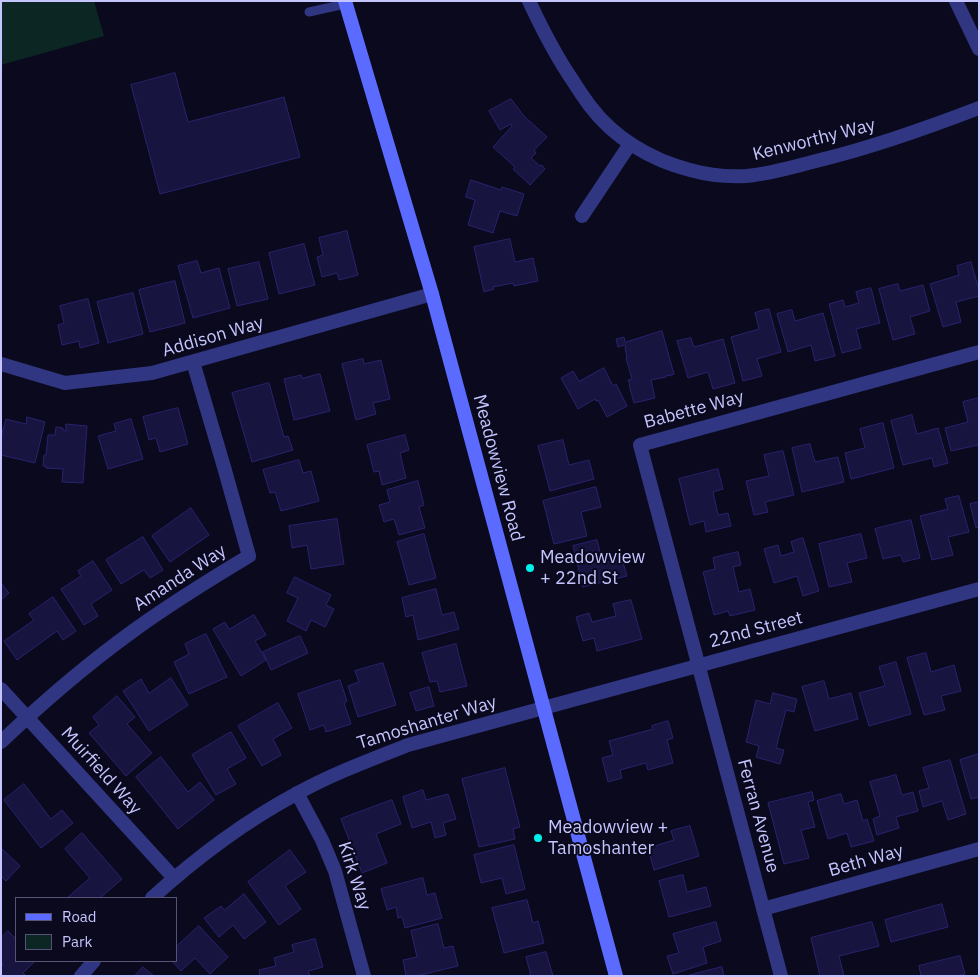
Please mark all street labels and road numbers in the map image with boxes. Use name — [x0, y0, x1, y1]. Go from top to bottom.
street label: Kenworthy Way — [751, 114, 877, 166]
street label: Addison Way — [160, 312, 266, 362]
street label: Babette Way — [642, 386, 746, 434]
street label: Meadowview Road — [468, 392, 528, 544]
street label: Amanda Way — [130, 540, 230, 616]
street label: 22nd Street — [707, 607, 805, 653]
street label: Tamoshanter Way — [355, 692, 499, 754]
street label: Muirfield Way — [56, 723, 146, 819]
street label: Ferran Avenue — [732, 757, 784, 875]
street label: Kirk Way — [333, 839, 375, 913]
street label: Beth Way — [826, 840, 906, 882]

